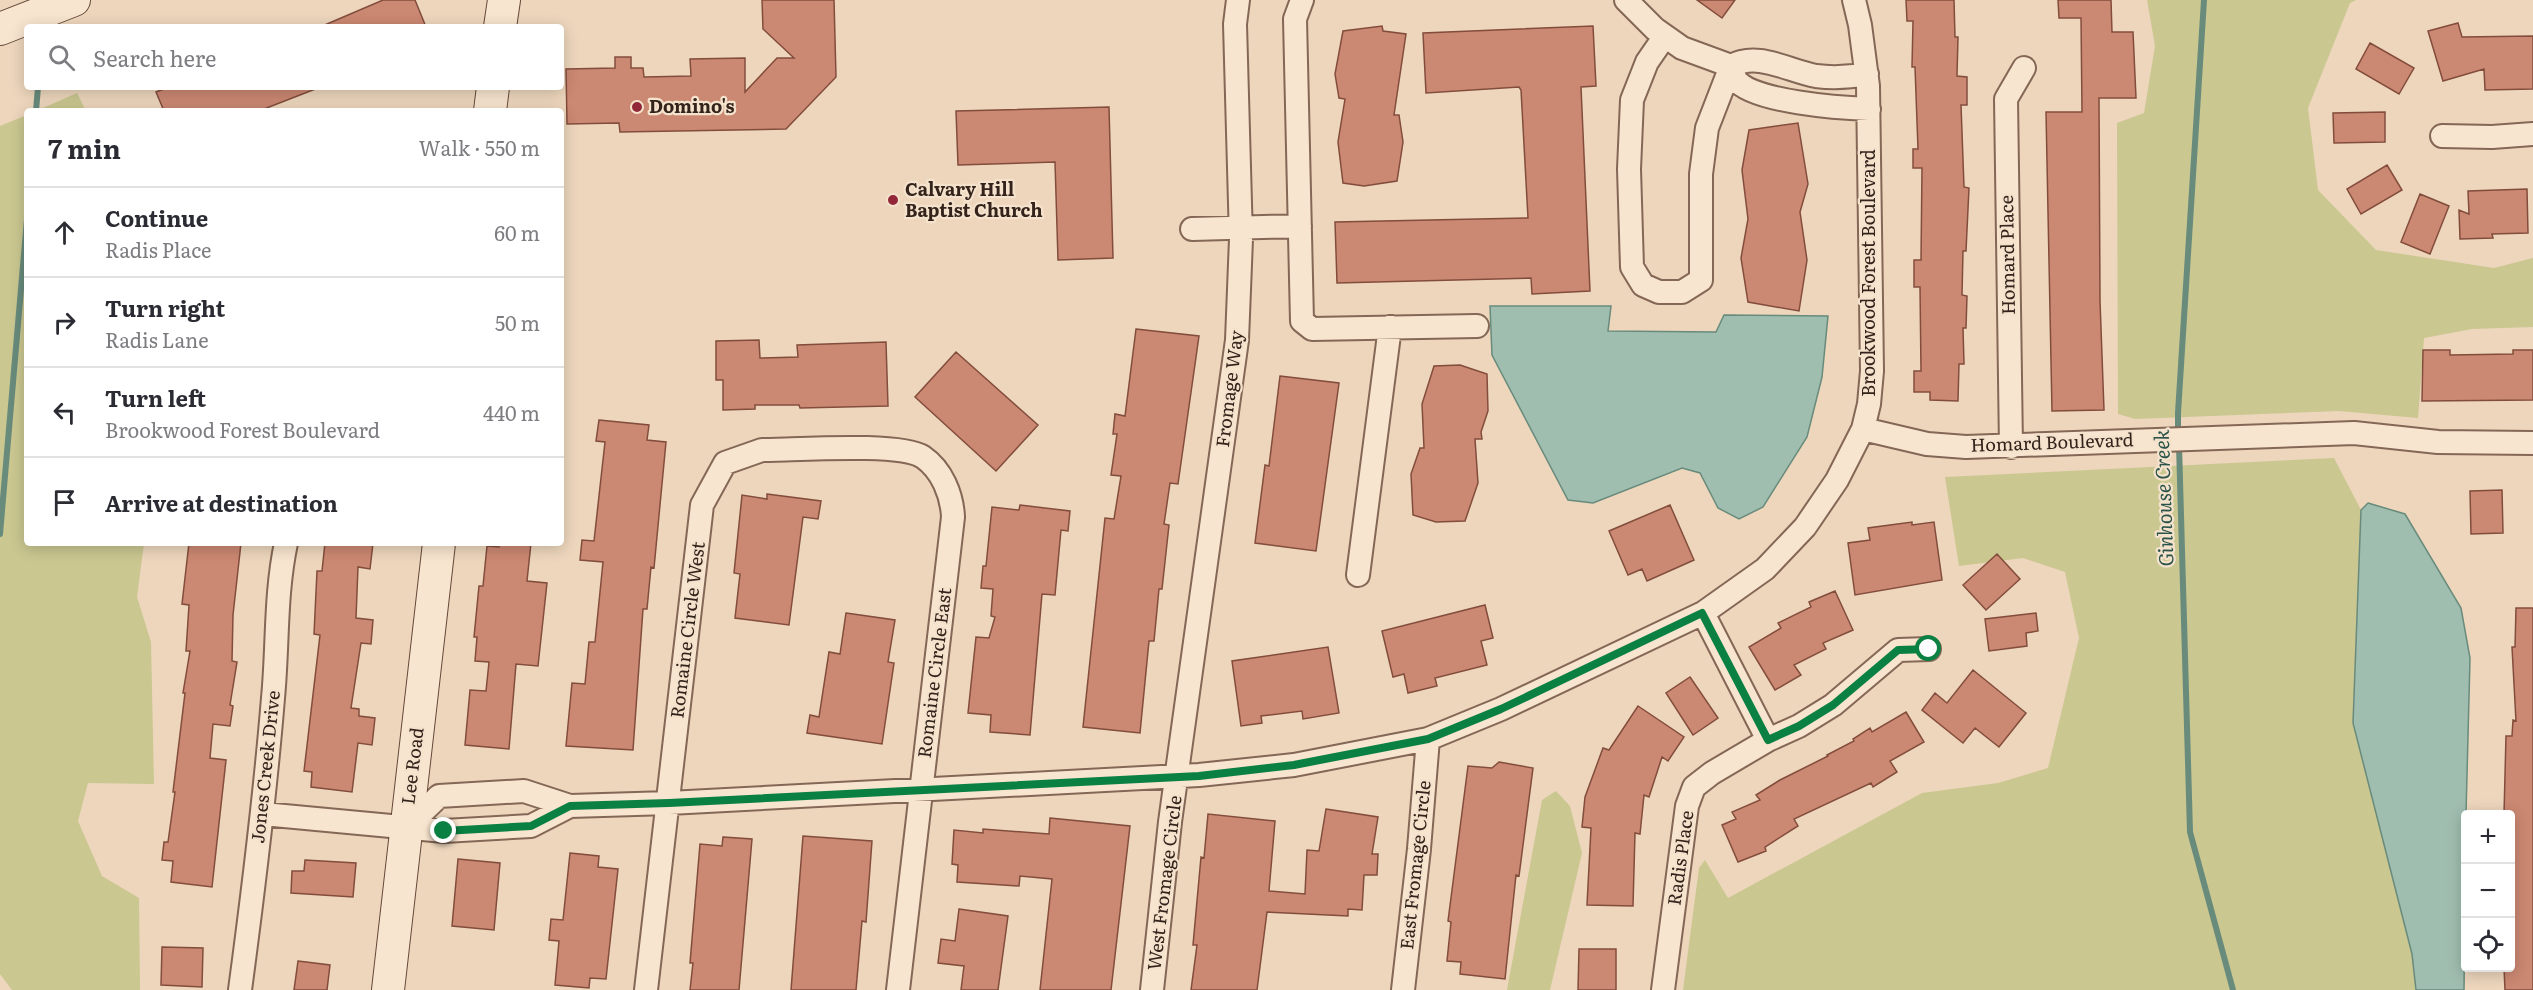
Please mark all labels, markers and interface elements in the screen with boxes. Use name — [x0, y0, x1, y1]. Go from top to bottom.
search box — [24, 24, 564, 90]
icon: search — [45, 41, 78, 74]
text: Search here — [93, 41, 216, 74]
place label: Domino's — [649, 92, 735, 119]
marker: Domino's — [630, 100, 644, 114]
text: 7 min — [48, 128, 121, 167]
text: Walk · 550 m — [419, 132, 540, 162]
street label: Brookwood Forest Boulevard — [1854, 149, 1881, 397]
place label: Calvary Hill Baptist Church — [905, 175, 1043, 223]
marker: Calvary Hill Baptist Church — [886, 193, 900, 207]
street label: Homard Place — [1992, 195, 2021, 315]
text: Continue — [105, 201, 208, 234]
icon: ahead — [48, 216, 81, 249]
text: 60 m — [494, 217, 540, 247]
text: Radis Place — [105, 234, 211, 264]
text: Turn right — [105, 291, 225, 324]
icon: right — [48, 306, 81, 339]
text: 50 m — [495, 307, 540, 337]
text: Radis Lane — [105, 324, 209, 354]
street label: Fromage Way — [1208, 328, 1249, 449]
text: Turn left — [105, 381, 206, 414]
icon: left — [48, 396, 81, 429]
text: 440 m — [483, 397, 540, 427]
text: Brookwood Forest Boulevard — [105, 414, 380, 444]
street label: Homard Boulevard — [1970, 425, 2134, 458]
water label: Ginhouse Creek — [2145, 429, 2179, 567]
icon: arrive — [48, 486, 81, 519]
text: Arrive at destination — [105, 486, 338, 519]
street label: Romaine Circle West — [662, 539, 711, 720]
street label: Romaine Circle East — [910, 585, 957, 760]
route start — [1915, 635, 1941, 661]
street label: Jones Creek Drive — [243, 689, 286, 845]
street label: Lee Road — [393, 726, 430, 806]
street label: East Fromage Circle — [1392, 779, 1437, 951]
street label: West Fromage Circle — [1139, 794, 1188, 972]
street label: Radis Place — [1659, 808, 1700, 907]
map controls — [2461, 810, 2515, 972]
button: + — [2461, 810, 2515, 864]
route end — [430, 817, 456, 843]
button: − — [2461, 864, 2515, 918]
button: locate — [2461, 918, 2515, 972]

